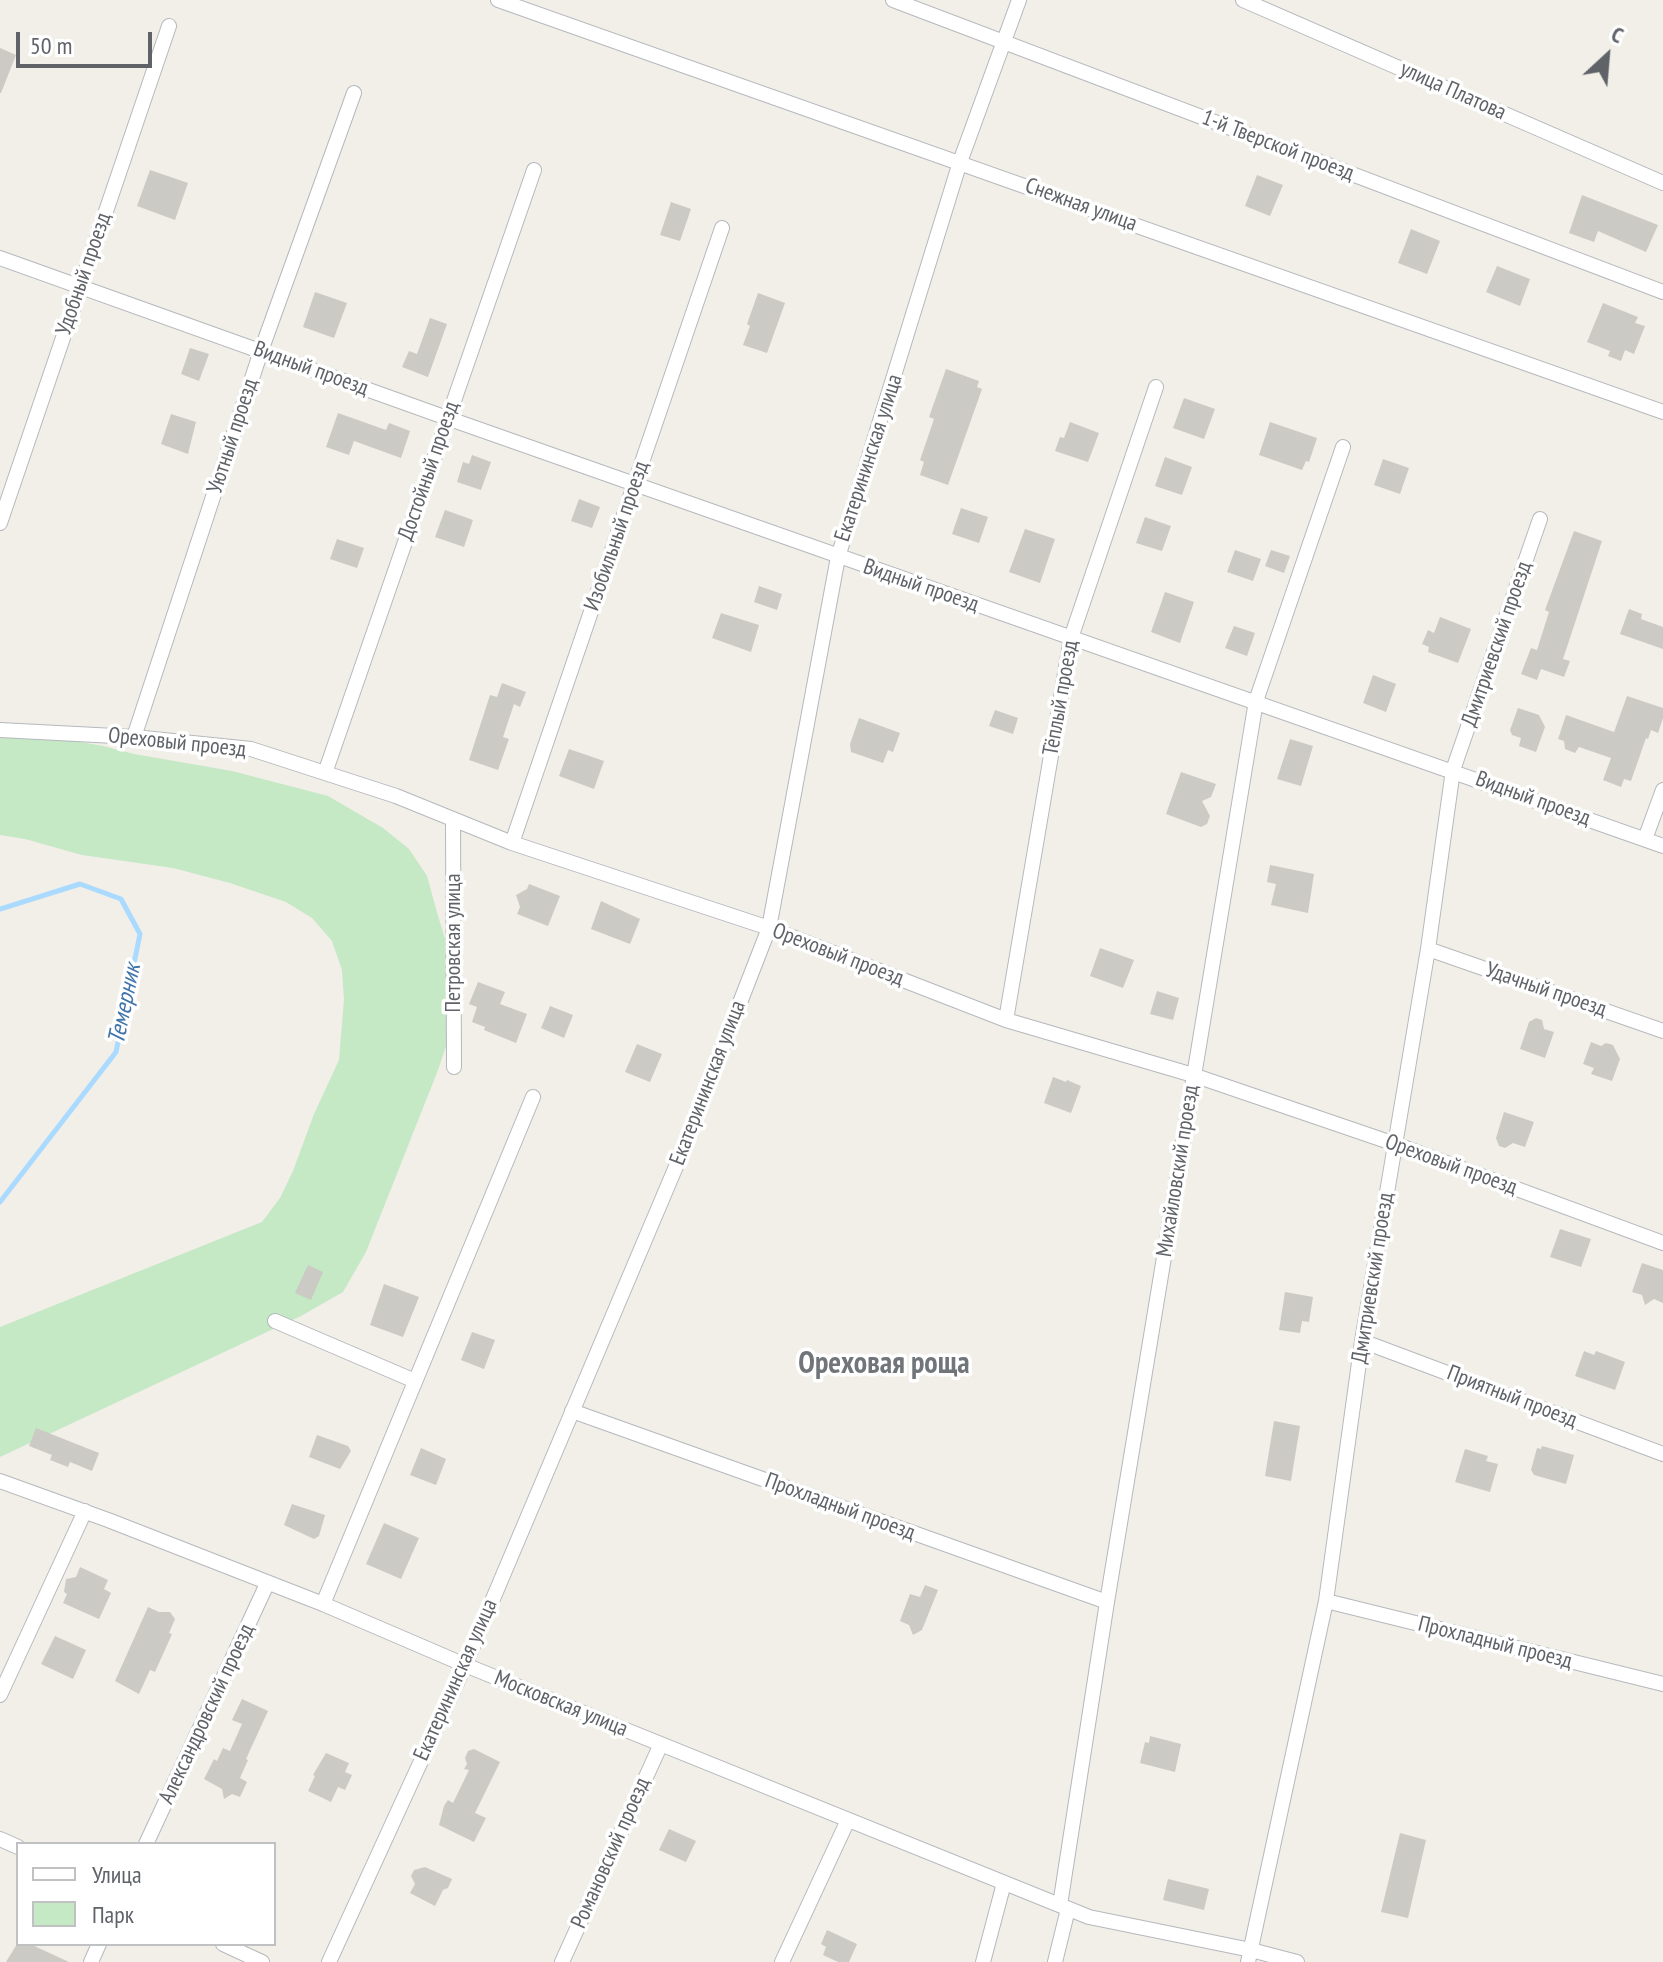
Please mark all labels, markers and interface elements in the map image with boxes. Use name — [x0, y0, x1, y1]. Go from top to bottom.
scale bar — [20, 16, 156, 66]
north arrow — [1567, 16, 1647, 96]
text: С — [1607, 20, 1628, 49]
text: 50 m — [30, 30, 72, 61]
street label: улица Платова — [1396, 56, 1510, 126]
street label: 1-й Тверской проезд — [1198, 105, 1358, 187]
street label: Снежная улица — [1021, 173, 1141, 237]
street label: Удобный проезд — [51, 209, 117, 339]
street label: Видный проезд — [250, 336, 372, 402]
street label: Екатерининская улица — [830, 371, 908, 545]
street label: Уютный проезд — [202, 375, 264, 497]
street label: Достойный проезд — [393, 398, 465, 544]
street label: Изобильный проезд — [579, 458, 655, 614]
street label: Видный проезд — [860, 554, 982, 618]
street label: Дмитриевский проезд — [1456, 558, 1538, 730]
street label: Тёплый проезд — [1038, 638, 1084, 758]
street label: Ореховый проезд — [107, 723, 247, 763]
street label: Видный проезд — [1472, 766, 1594, 832]
street label: Петровская улица — [441, 873, 467, 1013]
street label: Ореховый проезд — [769, 918, 907, 992]
street label: Удачный проезд — [1482, 957, 1610, 1023]
water label: Темерник — [102, 961, 148, 1047]
street label: Екатерининская улица — [664, 997, 752, 1169]
street label: Михайловский проезд — [1151, 1083, 1205, 1259]
street label: Ореховый проезд — [1381, 1129, 1521, 1201]
street label: Дмитриевский проезд — [1346, 1191, 1400, 1365]
district label: Ореховая роща — [798, 1346, 970, 1382]
street label: Приятный проезд — [1443, 1360, 1581, 1434]
street label: Прохладный проезд — [761, 1468, 919, 1546]
street label: Екатерининская улица — [409, 1595, 503, 1765]
street label: Прохладный проезд — [1415, 1611, 1575, 1675]
street label: Александровский проезд — [154, 1620, 260, 1808]
street label: Московская улица — [490, 1665, 632, 1743]
street label: Романовский проезд — [566, 1773, 656, 1933]
legend — [16, 1842, 276, 1946]
text: Улица — [92, 1859, 142, 1890]
text: Парк — [92, 1899, 134, 1930]

